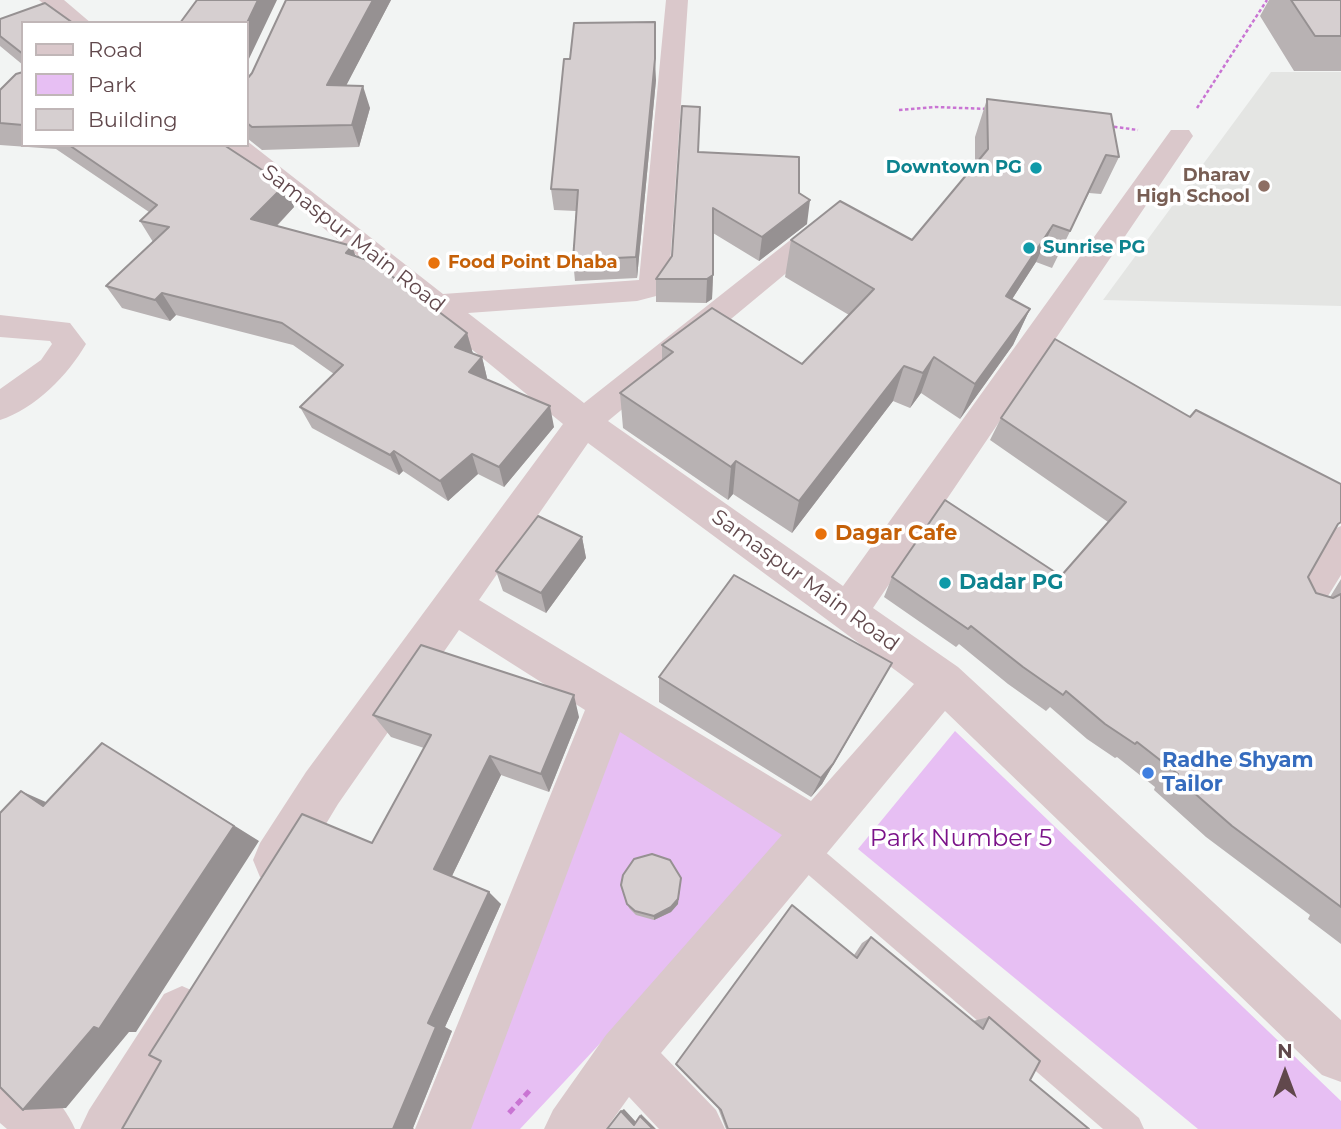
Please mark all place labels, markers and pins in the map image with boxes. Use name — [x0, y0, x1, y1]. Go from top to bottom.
place label: Downtown PG — [886, 157, 1022, 179]
marker: Downtown PG — [1028, 160, 1044, 176]
place label: Dharav High School — [1136, 165, 1250, 208]
marker: Dharav High School — [1256, 178, 1272, 194]
place label: Sunrise PG — [1043, 237, 1145, 259]
marker: Sunrise PG — [1021, 240, 1037, 256]
place label: Food Point Dhaba — [448, 252, 618, 274]
marker: Food Point Dhaba — [426, 255, 442, 271]
place label: Dagar Cafe — [835, 521, 957, 547]
marker: Dagar Cafe — [813, 526, 829, 542]
place label: Dadar PG — [959, 570, 1063, 596]
marker: Dadar PG — [937, 575, 953, 591]
place label: Radhe Shyam Tailor — [1162, 748, 1313, 798]
marker: Radhe Shyam Tailor — [1140, 765, 1156, 781]

